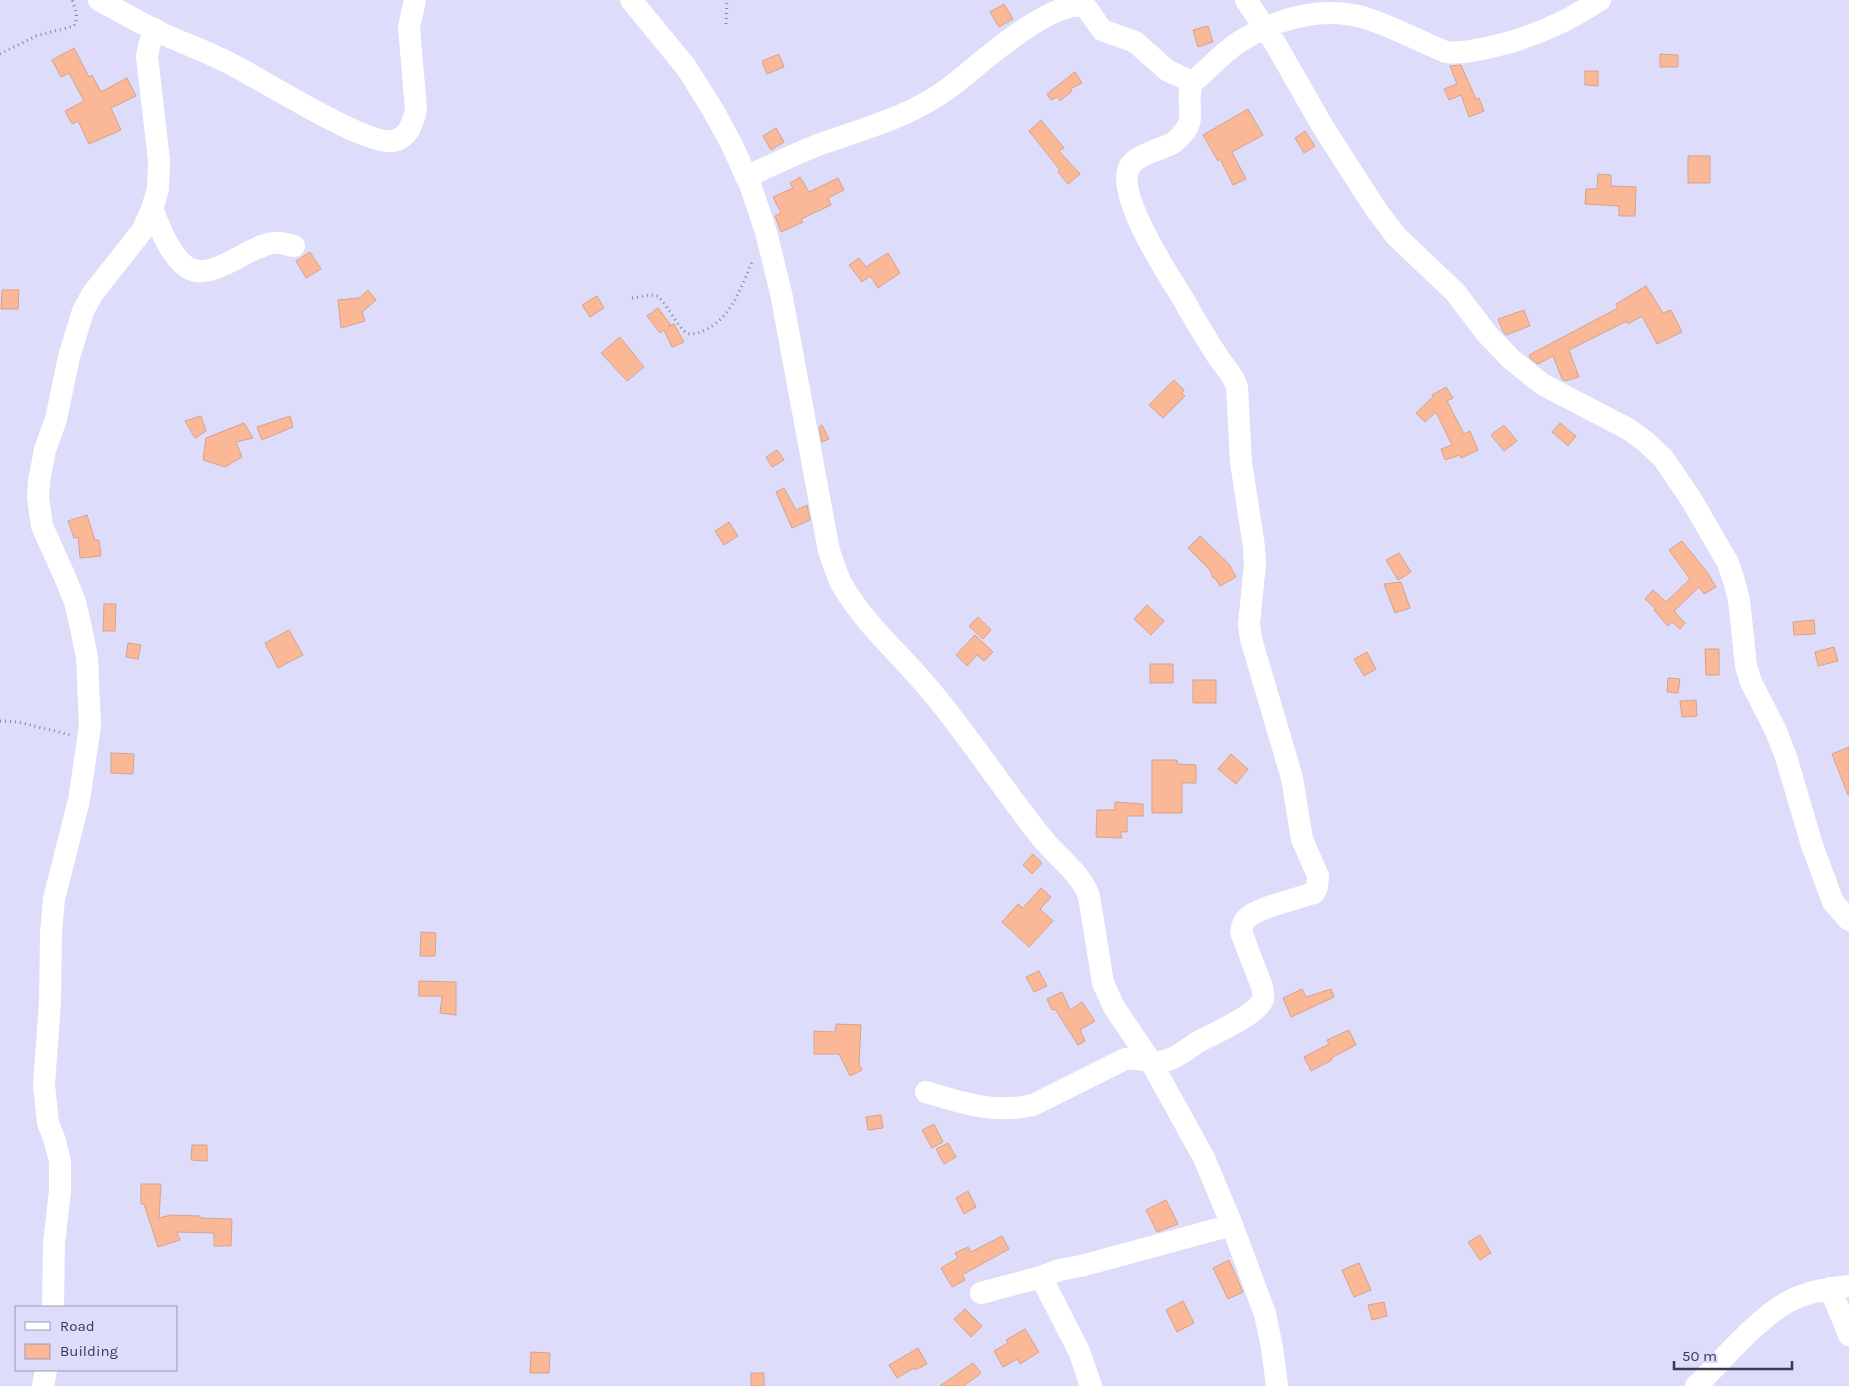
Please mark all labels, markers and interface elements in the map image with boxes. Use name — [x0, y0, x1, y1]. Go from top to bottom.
legend — [15, 1306, 178, 1371]
text: Road — [60, 1317, 95, 1335]
scale bar — [1674, 1338, 1792, 1370]
text: Building — [60, 1342, 118, 1360]
text: 50 m — [1682, 1347, 1717, 1365]

